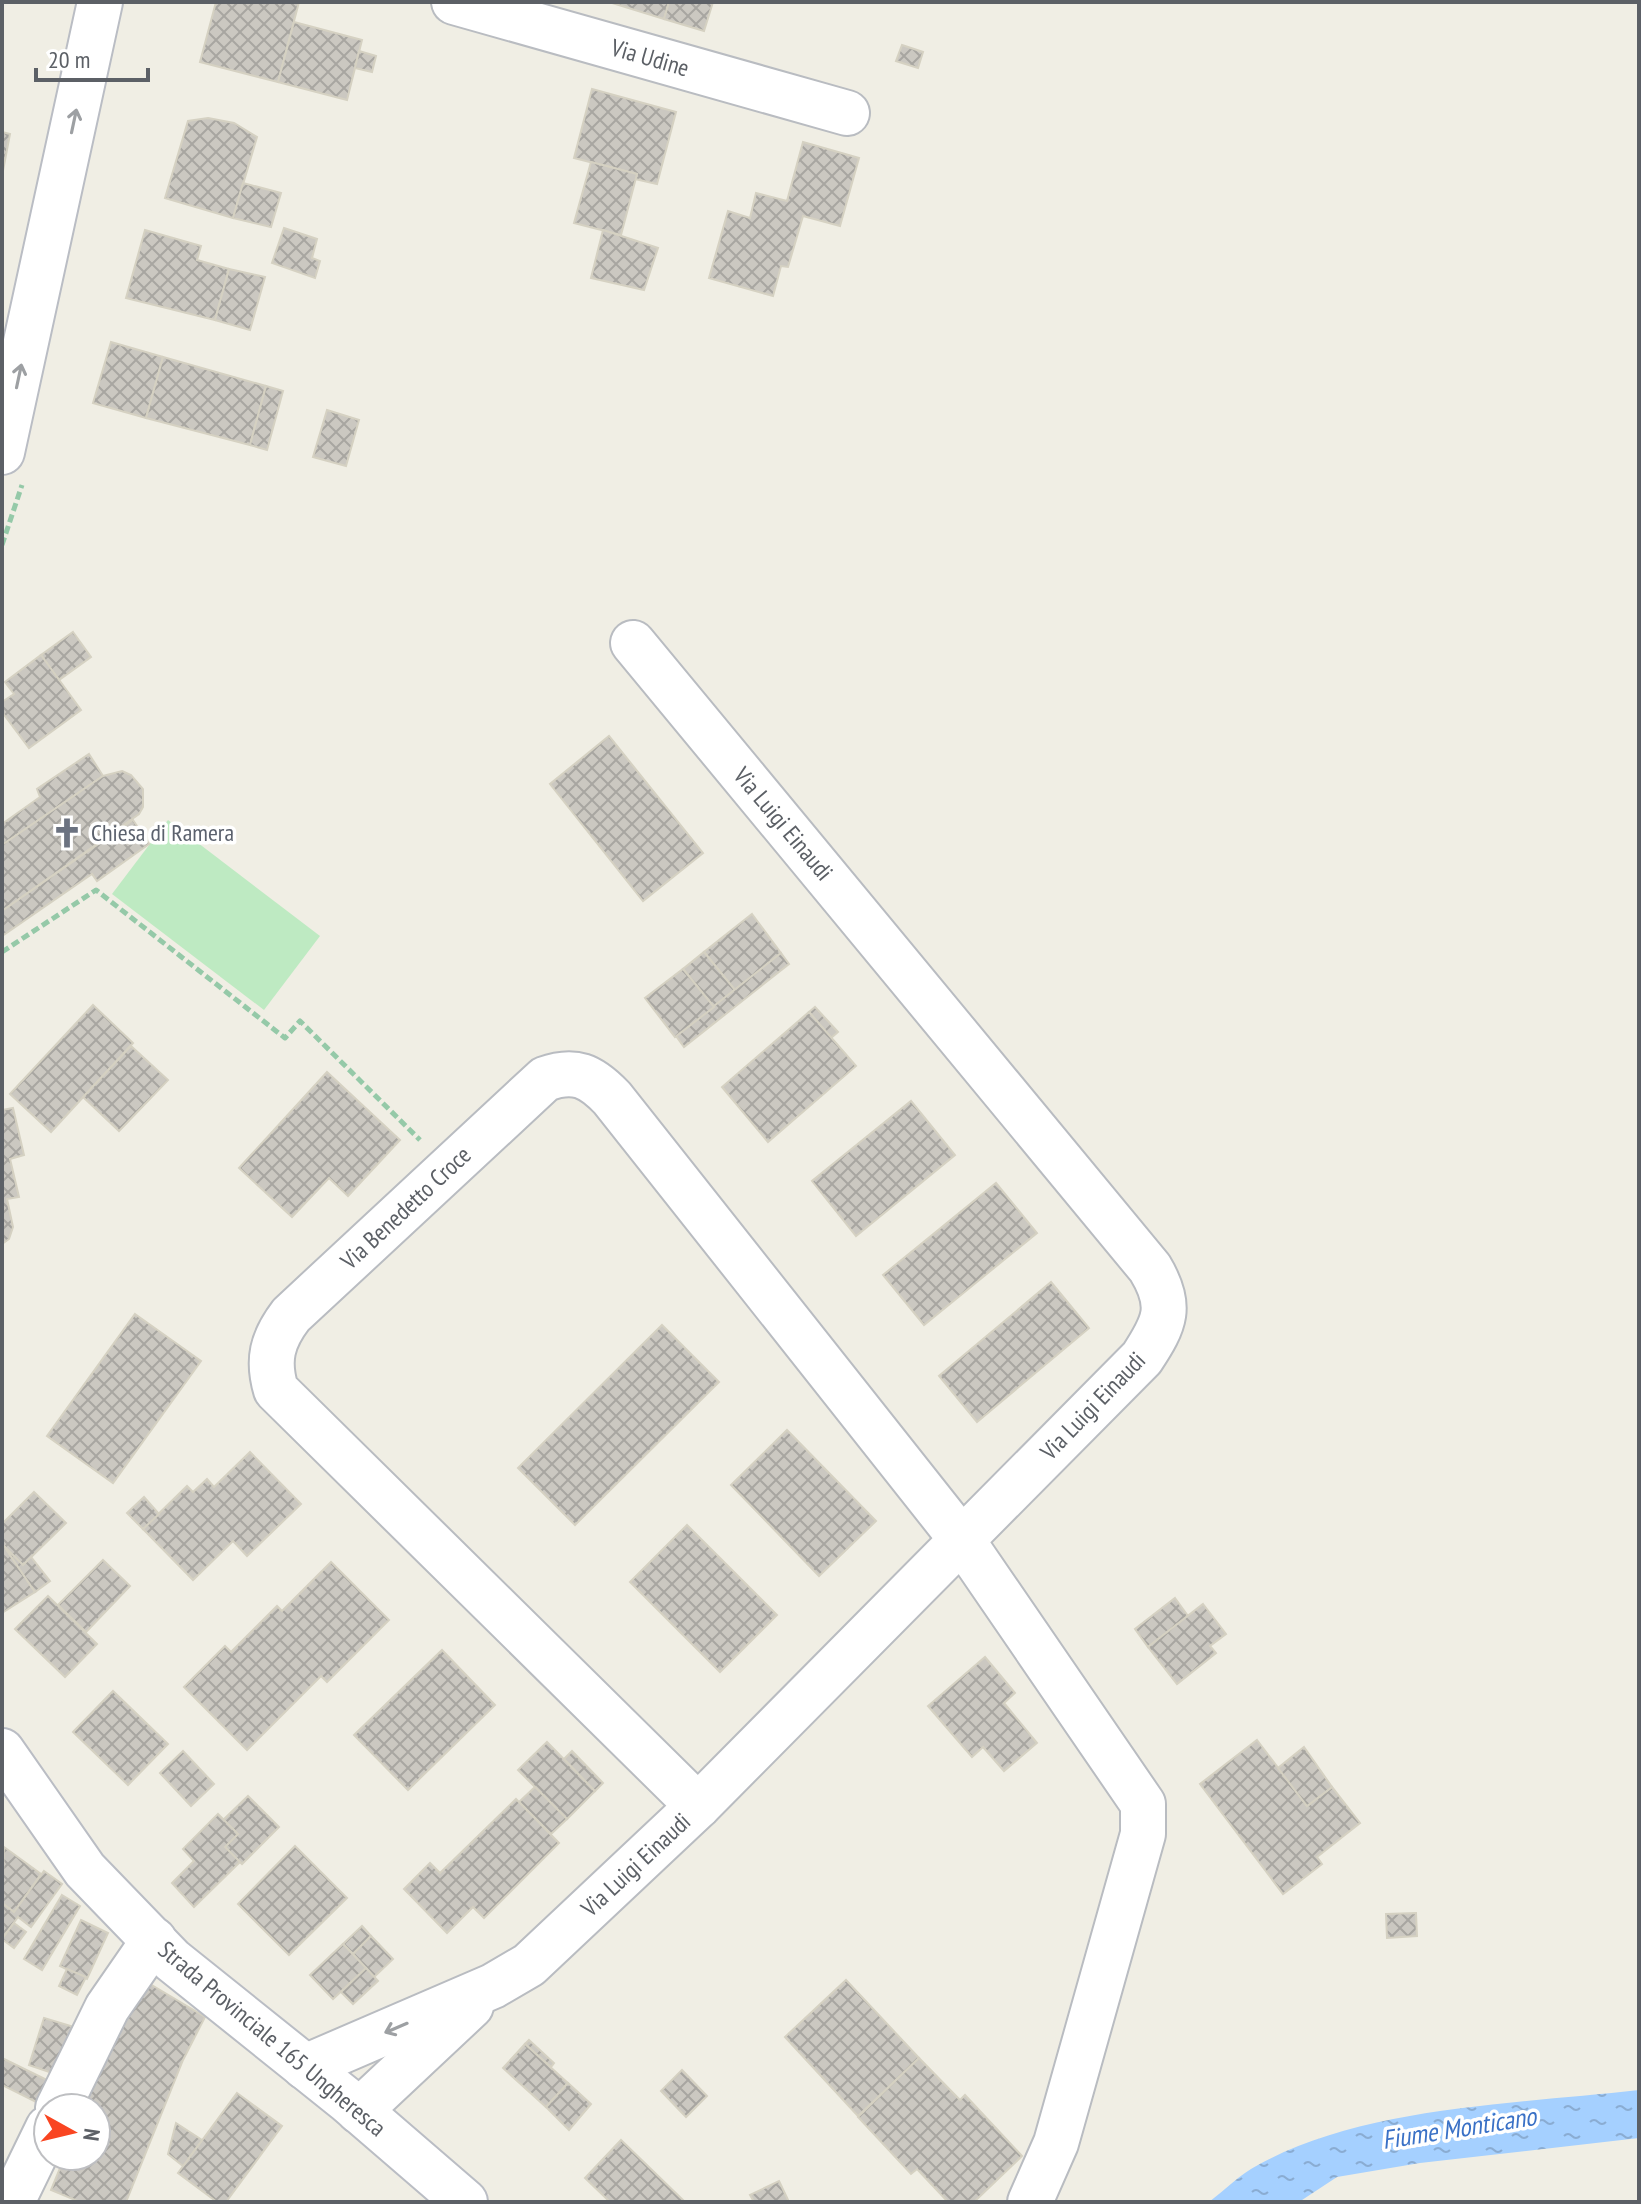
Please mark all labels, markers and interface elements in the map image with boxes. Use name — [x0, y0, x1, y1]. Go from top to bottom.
street label: Via Udine — [607, 31, 693, 83]
scale bar — [36, 32, 148, 82]
text: 20 m — [48, 44, 90, 75]
one-way arrow — [67, 109, 82, 135]
one-way arrow — [12, 363, 27, 389]
street label: Via Luigi Einaudi — [726, 760, 840, 887]
church icon: Chiesa di Ramera — [50, 816, 84, 850]
place label: Chiesa di Ramera — [91, 817, 234, 848]
street label: Via Benedetto Croce — [333, 1139, 477, 1277]
street label: Via Luigi Einaudi — [1033, 1345, 1152, 1467]
street label: Via Luigi Einaudi — [574, 1806, 697, 1924]
street label: Strada Provinciale 165 Ungheresca — [152, 1934, 393, 2143]
one-way arrow — [384, 2021, 409, 2036]
north arrow — [32, 2092, 112, 2172]
water label: Fiume Monticano — [1380, 2099, 1540, 2156]
text: N — [77, 2127, 106, 2143]

